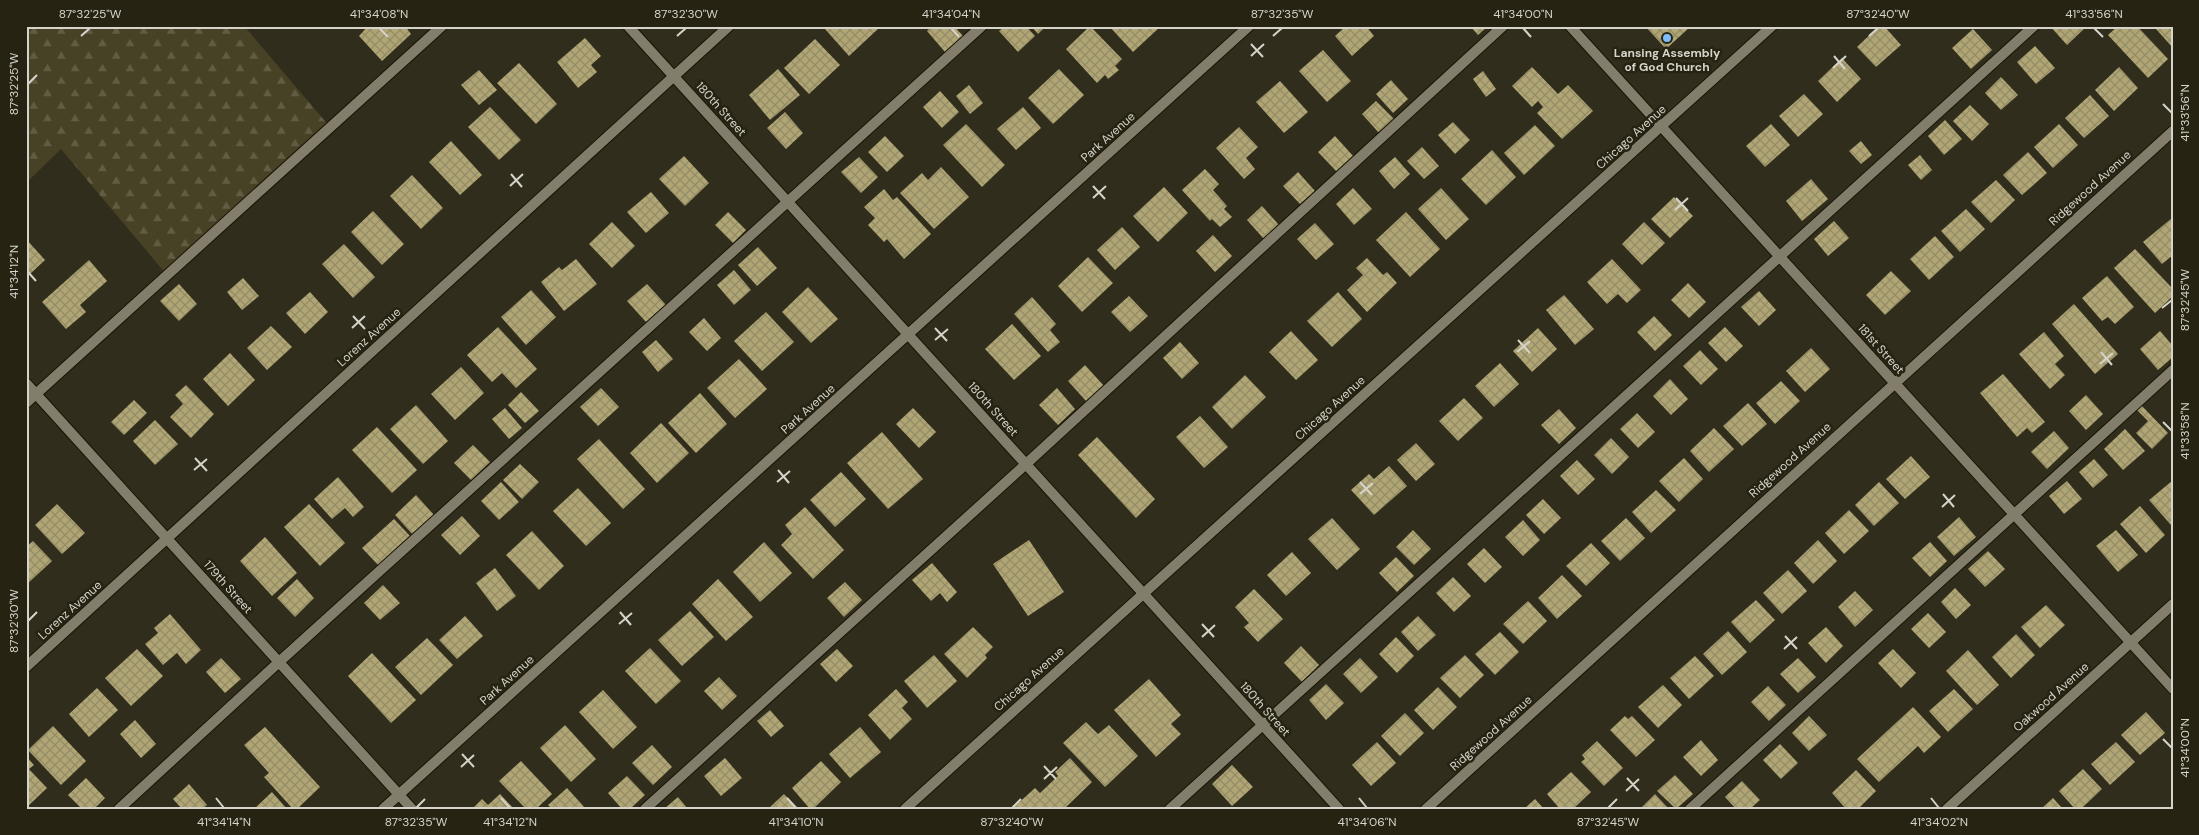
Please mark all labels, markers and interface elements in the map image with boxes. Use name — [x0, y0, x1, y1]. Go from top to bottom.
text: 87°32'25"W — [59, 6, 122, 22]
text: 41°34'08"N — [350, 6, 408, 22]
text: 87°32'30"W — [654, 6, 718, 22]
text: 41°34'04"N — [922, 6, 980, 22]
text: 87°32'35"W — [1251, 6, 1314, 22]
text: 41°34'00"N — [1493, 6, 1553, 22]
text: 87°32'40"W — [1846, 6, 1910, 22]
text: 41°33'56"N — [2065, 6, 2123, 22]
marker: Lansing Assembly of God Church — [1661, 32, 1673, 44]
place label: Lansing Assembly of God Church — [1614, 45, 1721, 75]
text: 87°32'25"W — [6, 52, 22, 115]
street label: 180th Street — [692, 78, 750, 140]
text: 41°33'56"N — [2177, 84, 2193, 142]
street label: Chicago Avenue — [1592, 101, 1670, 173]
street label: Park Avenue — [1078, 108, 1139, 166]
street label: Ridgewood Avenue — [2046, 147, 2135, 229]
text: 41°34'12"N — [6, 245, 22, 299]
text: 87°32'45"W — [2177, 268, 2193, 331]
street label: Lorenz Avenue — [334, 304, 404, 370]
street label: 181st Street — [1854, 321, 1908, 378]
street label: Chicago Avenue — [1291, 372, 1369, 444]
street label: 180th Street — [964, 378, 1022, 440]
street label: Park Avenue — [778, 380, 839, 438]
text: 41°33'58"N — [2177, 402, 2193, 460]
street label: Ridgewood Avenue — [1746, 419, 1835, 501]
street label: 179th Street — [200, 557, 256, 617]
street label: Lorenz Avenue — [35, 577, 105, 643]
text: 87°32'30"W — [6, 589, 22, 653]
street label: Chicago Avenue — [990, 643, 1068, 715]
street label: Park Avenue — [477, 651, 538, 709]
street label: Oakwood Avenue — [2010, 659, 2092, 735]
street label: 180th Street — [1236, 678, 1294, 740]
street label: Ridgewood Avenue — [1447, 692, 1536, 774]
text: 41°34'00"N — [2177, 718, 2193, 778]
text: 41°34'14"N — [197, 814, 251, 830]
text: 87°32'35"W — [385, 814, 448, 830]
text: 41°34'12"N — [483, 814, 537, 830]
text: 41°34'10"N — [768, 814, 824, 830]
text: 87°32'40"W — [980, 814, 1044, 830]
text: 41°34'06"N — [1338, 814, 1396, 830]
text: 87°32'45"W — [1577, 814, 1640, 830]
text: 41°34'02"N — [1910, 814, 1968, 830]

